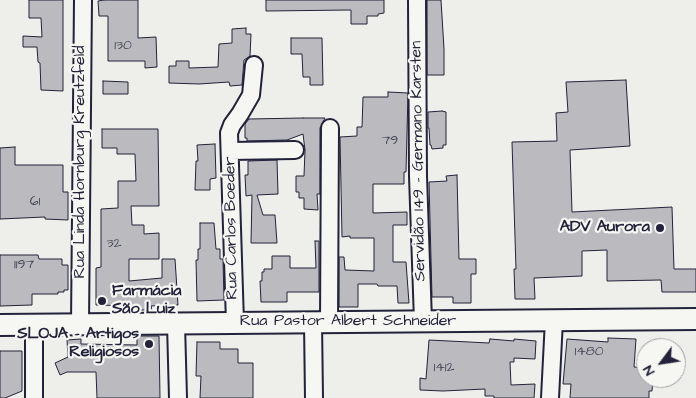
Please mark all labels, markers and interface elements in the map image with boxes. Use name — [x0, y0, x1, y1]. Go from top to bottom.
house number: 130 — [114, 38, 132, 54]
street label: Servidão 149 - Germano Karsten — [407, 41, 431, 281]
street label: Rua Linda Hornburg Kreutzfeld — [71, 45, 91, 278]
house number: 79 — [382, 133, 398, 149]
street label: Rua Carlos Boeder — [221, 156, 243, 300]
house number: 61 — [30, 194, 40, 210]
place label: ADV Aurora — [560, 218, 650, 238]
marker: ADV Aurora — [654, 222, 666, 234]
house number: 32 — [106, 236, 122, 252]
house number: 1197 — [14, 257, 34, 273]
place label: Farmácia São Luiz — [112, 282, 181, 320]
marker: Farmácia São Luiz — [96, 295, 108, 307]
street label: Rua Pastor Albert Schneider — [240, 312, 456, 332]
place label: SLOJA - Artigos Religiosos — [17, 325, 139, 363]
marker: SLOJA - Artigos Religiosos — [143, 338, 155, 350]
north arrow — [636, 338, 686, 388]
house number: 1480 — [574, 344, 604, 360]
house number: 1412 — [433, 360, 455, 376]
text: N — [638, 361, 660, 379]

